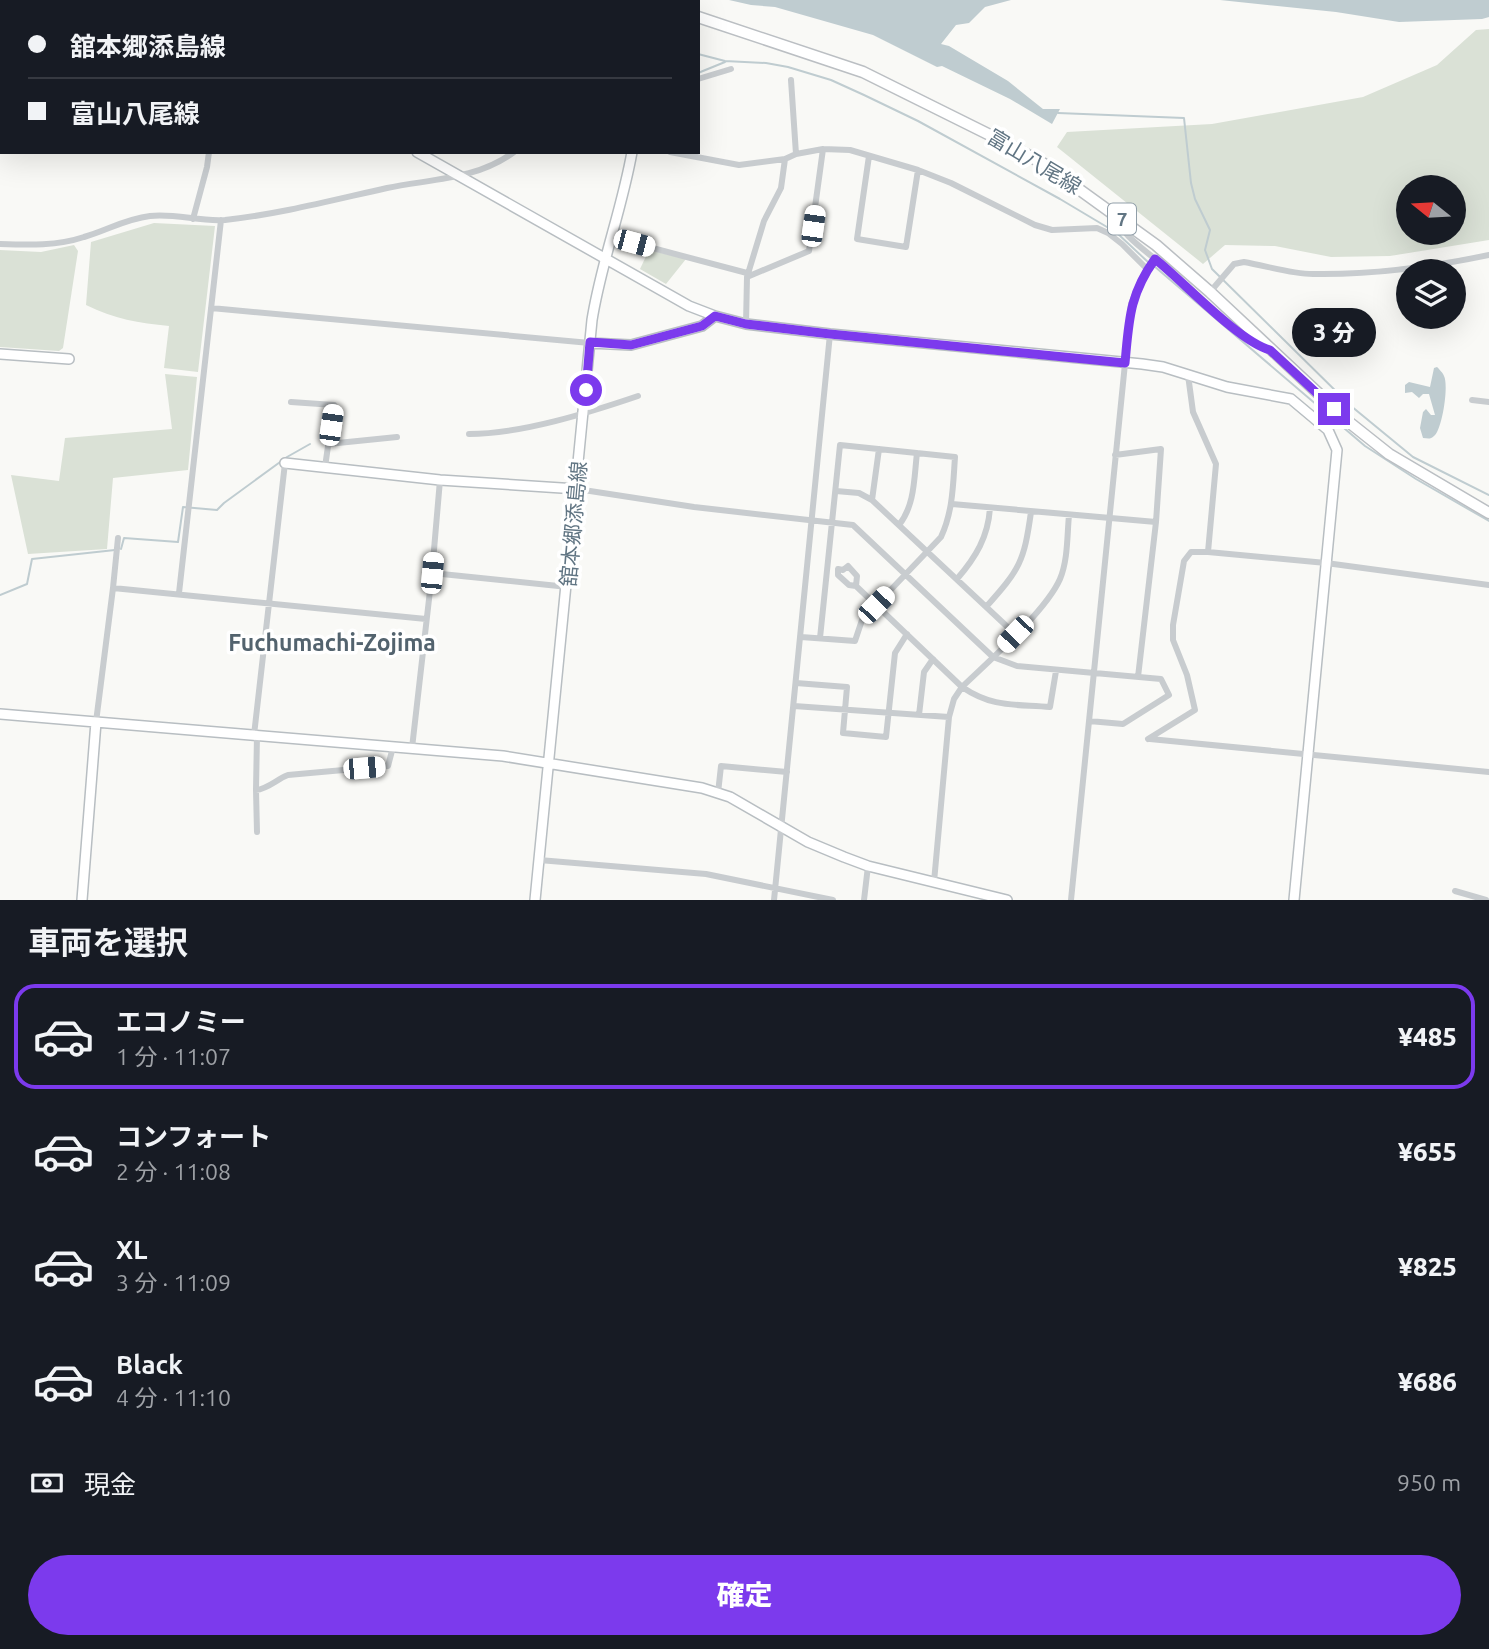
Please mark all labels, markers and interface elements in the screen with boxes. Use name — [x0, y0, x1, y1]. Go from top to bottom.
text: 舘本郷添島線 — [70, 32, 226, 61]
text: 富山八尾線 — [70, 99, 200, 128]
street label: 富山八尾線 — [983, 124, 1086, 198]
north arrow — [1396, 175, 1466, 245]
map controls — [1396, 175, 1466, 329]
car — [800, 204, 827, 248]
road number: 7 — [1108, 204, 1136, 234]
car — [611, 227, 658, 259]
button: layers — [1396, 259, 1466, 329]
callout: 3 分 — [1292, 308, 1376, 356]
text: 3 分 — [1313, 320, 1355, 345]
route start — [570, 374, 602, 406]
route end — [1318, 393, 1350, 425]
car — [318, 403, 345, 447]
street label: 舘本郷添島線 — [556, 460, 590, 588]
car — [420, 551, 445, 595]
car — [854, 583, 899, 627]
car — [993, 612, 1038, 656]
district label: Fuchumachi-Zojima — [228, 630, 436, 655]
car — [343, 756, 386, 780]
text: 車両を選択 — [28, 924, 188, 960]
icon: car — [32, 1005, 95, 1068]
text: エコノミー — [116, 1007, 246, 1036]
text: ¥485 — [1398, 1022, 1457, 1051]
text: 1 分 · 11:07 — [116, 1044, 231, 1069]
icon: car — [32, 1120, 95, 1183]
text: コンフォート — [116, 1122, 271, 1151]
text: ¥655 — [1398, 1137, 1457, 1166]
text: 2 分 · 11:08 — [116, 1159, 231, 1184]
icon: car — [32, 1235, 95, 1298]
text: XL — [116, 1235, 147, 1264]
text: ¥825 — [1398, 1252, 1457, 1281]
text: 3 分 · 11:09 — [116, 1270, 231, 1295]
icon: car — [32, 1350, 95, 1413]
text: Black — [116, 1350, 183, 1379]
text: ¥686 — [1398, 1367, 1457, 1396]
text: 4 分 · 11:10 — [116, 1385, 231, 1410]
icon: cash — [28, 1464, 66, 1502]
text: 現金 — [84, 1470, 136, 1499]
text: 950 m — [1397, 1470, 1461, 1495]
button: 確定 — [28, 1555, 1461, 1635]

